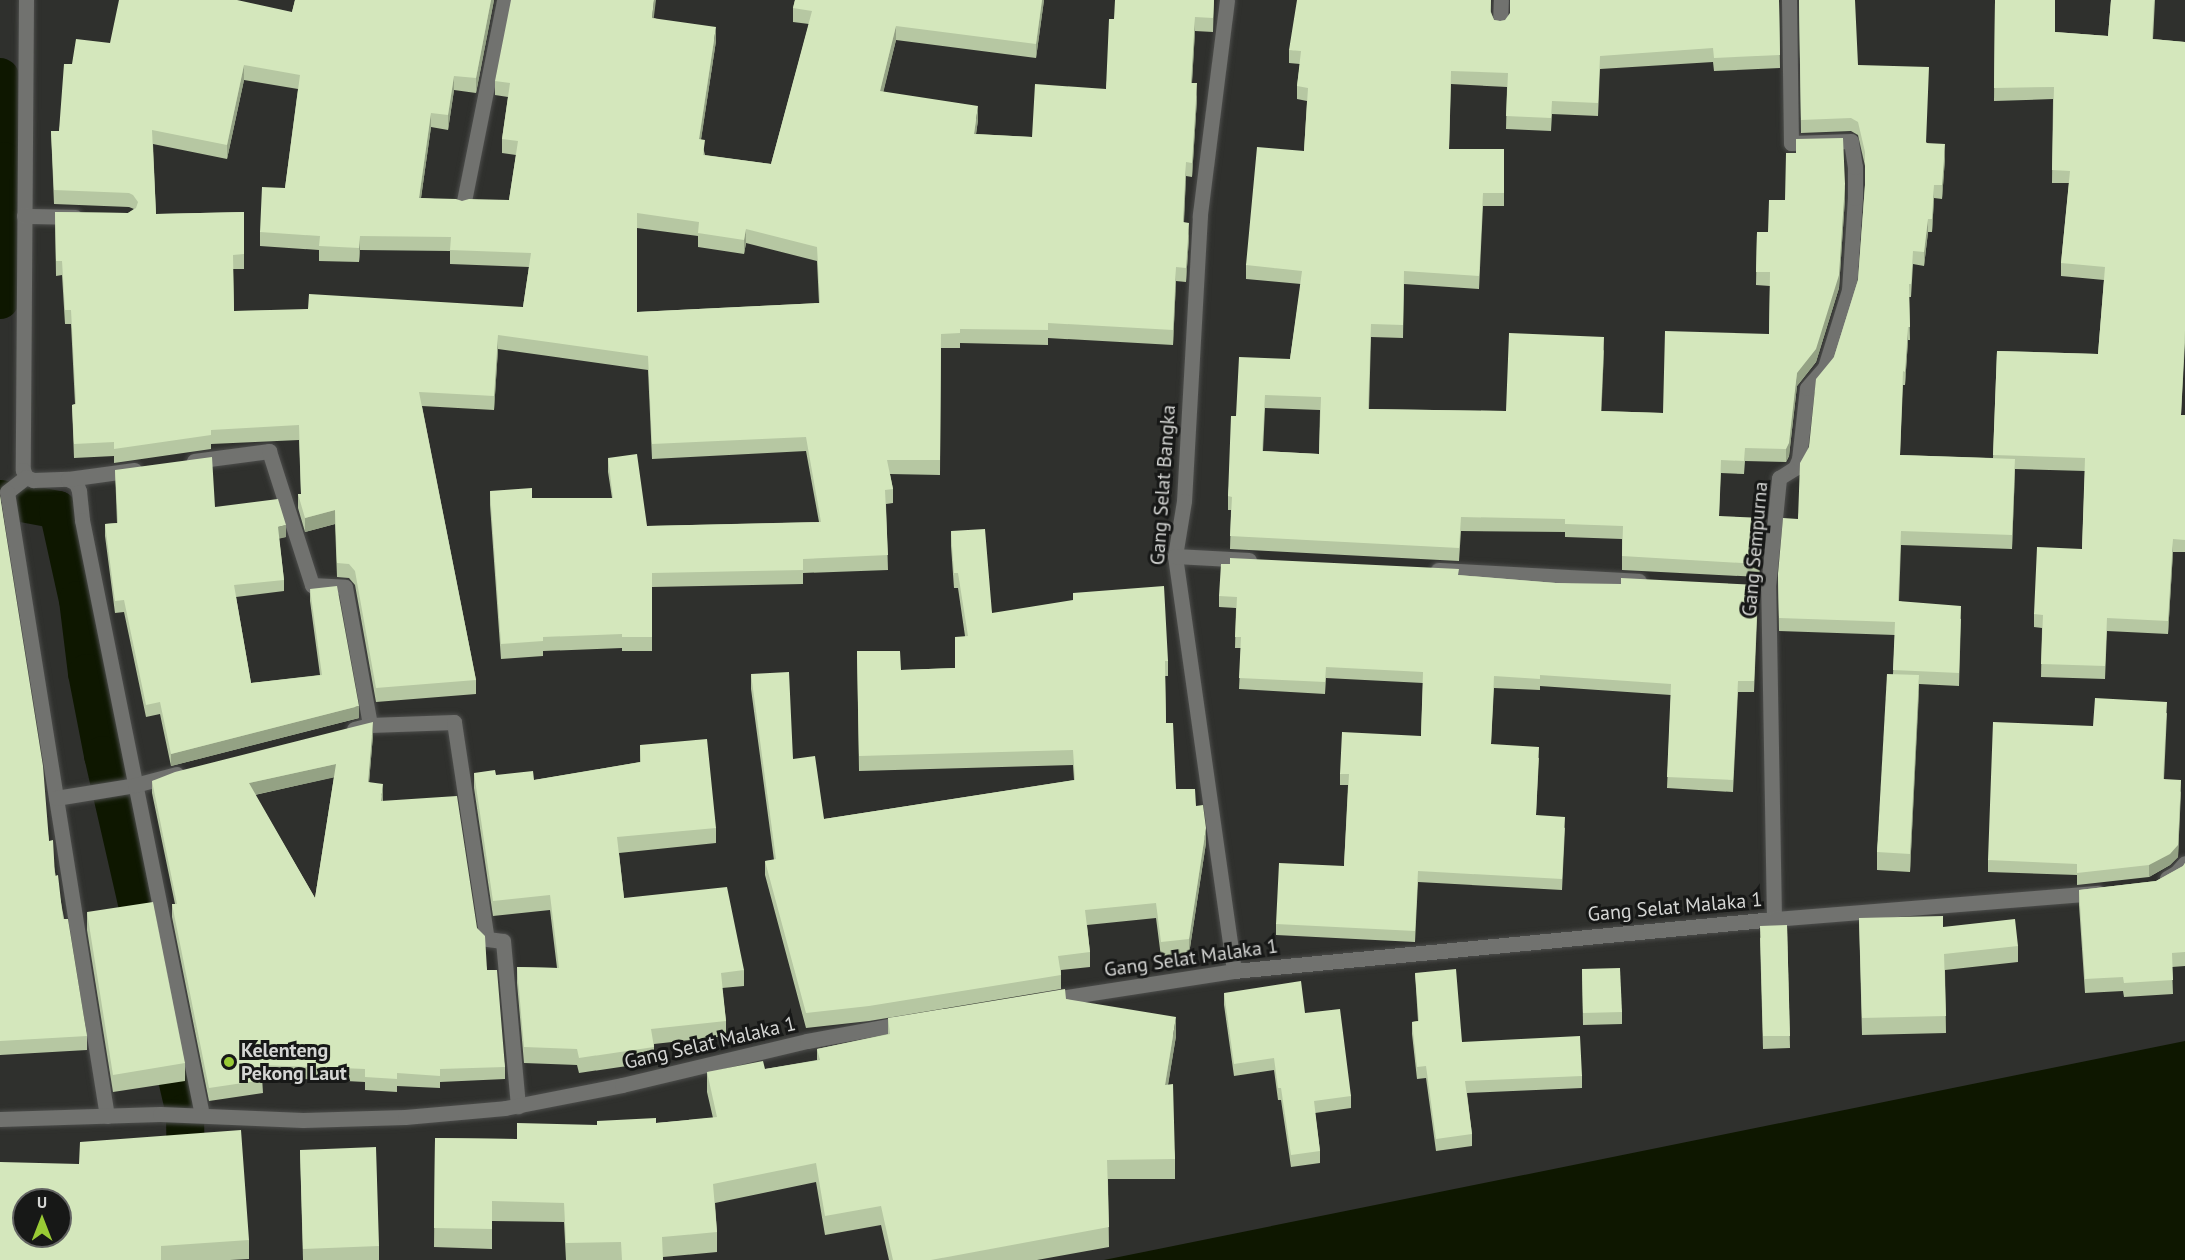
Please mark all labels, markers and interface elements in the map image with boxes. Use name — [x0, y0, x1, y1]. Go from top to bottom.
street label: Gang Selat Bangka — [1145, 404, 1181, 566]
street label: Gang Sempurna — [1737, 480, 1773, 618]
street label: Gang Selat Malaka 1 — [1587, 887, 1763, 927]
street label: Gang Selat Malaka 1 — [1103, 934, 1279, 982]
street label: Gang Selat Malaka 1 — [622, 1012, 798, 1074]
place label: Kelenteng Pekong Laut — [241, 1038, 347, 1085]
marker: Kelenteng Pekong Laut — [222, 1055, 236, 1069]
north arrow — [12, 1188, 72, 1248]
text: U — [37, 1192, 47, 1212]

